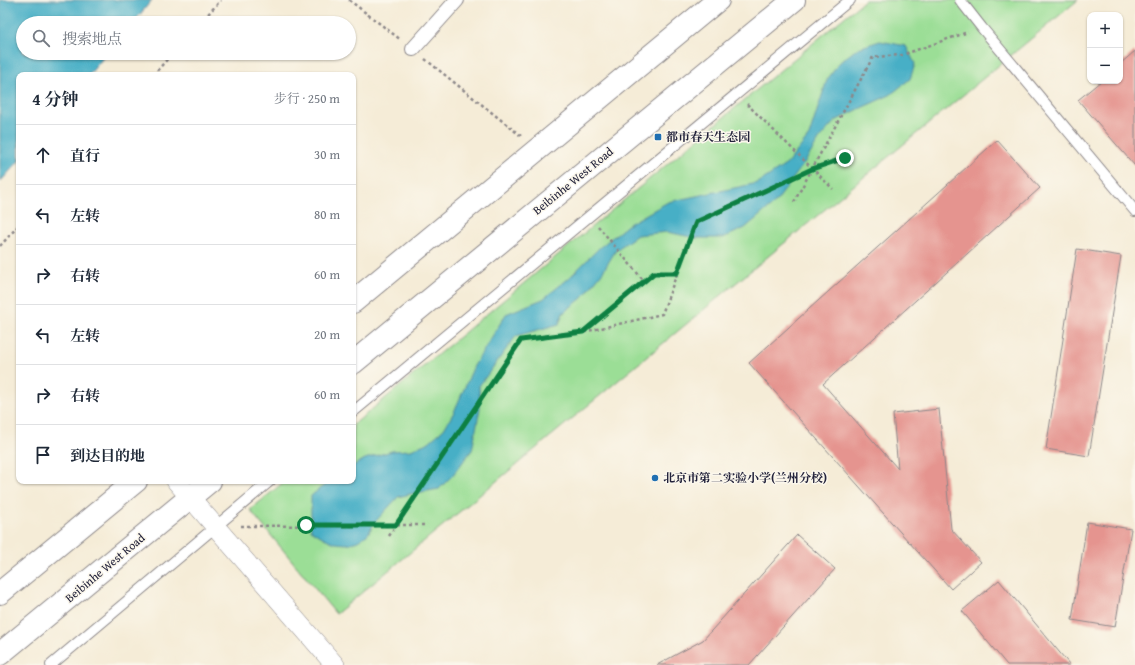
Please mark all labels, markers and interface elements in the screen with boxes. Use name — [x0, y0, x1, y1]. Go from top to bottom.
map controls — [1087, 12, 1123, 84]
button: + — [1087, 12, 1123, 48]
search box — [16, 16, 356, 60]
icon: search — [30, 27, 52, 49]
text: 搜索地点 — [62, 28, 122, 49]
button: − — [1087, 48, 1123, 84]
text: 4 分钟 — [32, 86, 79, 111]
text: 步行 · 250 m — [274, 89, 340, 108]
place label: 都市春天生态园 — [666, 128, 750, 145]
marker: 都市春天生态园 — [653, 132, 663, 142]
street label: Beibinhe West Road — [529, 142, 617, 218]
icon: ahead — [32, 144, 54, 166]
text: 直行 — [70, 145, 100, 166]
text: 30 m — [314, 145, 340, 164]
route end — [836, 149, 854, 167]
icon: left — [32, 204, 54, 226]
text: 左转 — [70, 205, 100, 226]
text: 80 m — [314, 205, 340, 224]
icon: right — [32, 264, 54, 286]
text: 右转 — [70, 265, 100, 286]
text: 60 m — [314, 265, 340, 284]
icon: left — [32, 324, 54, 346]
text: 左转 — [70, 325, 100, 346]
text: 20 m — [314, 325, 340, 344]
icon: right — [32, 384, 54, 406]
text: 右转 — [70, 385, 100, 406]
text: 60 m — [314, 385, 340, 404]
icon: arrive — [32, 444, 54, 466]
text: 到达目的地 — [70, 445, 145, 466]
place label: 北京市第二实验小学(兰州分校) — [663, 469, 827, 486]
marker: 北京市第二实验小学(兰州分校) — [650, 473, 660, 483]
route start — [297, 516, 315, 534]
street label: Beibinhe West Road — [61, 529, 149, 606]

